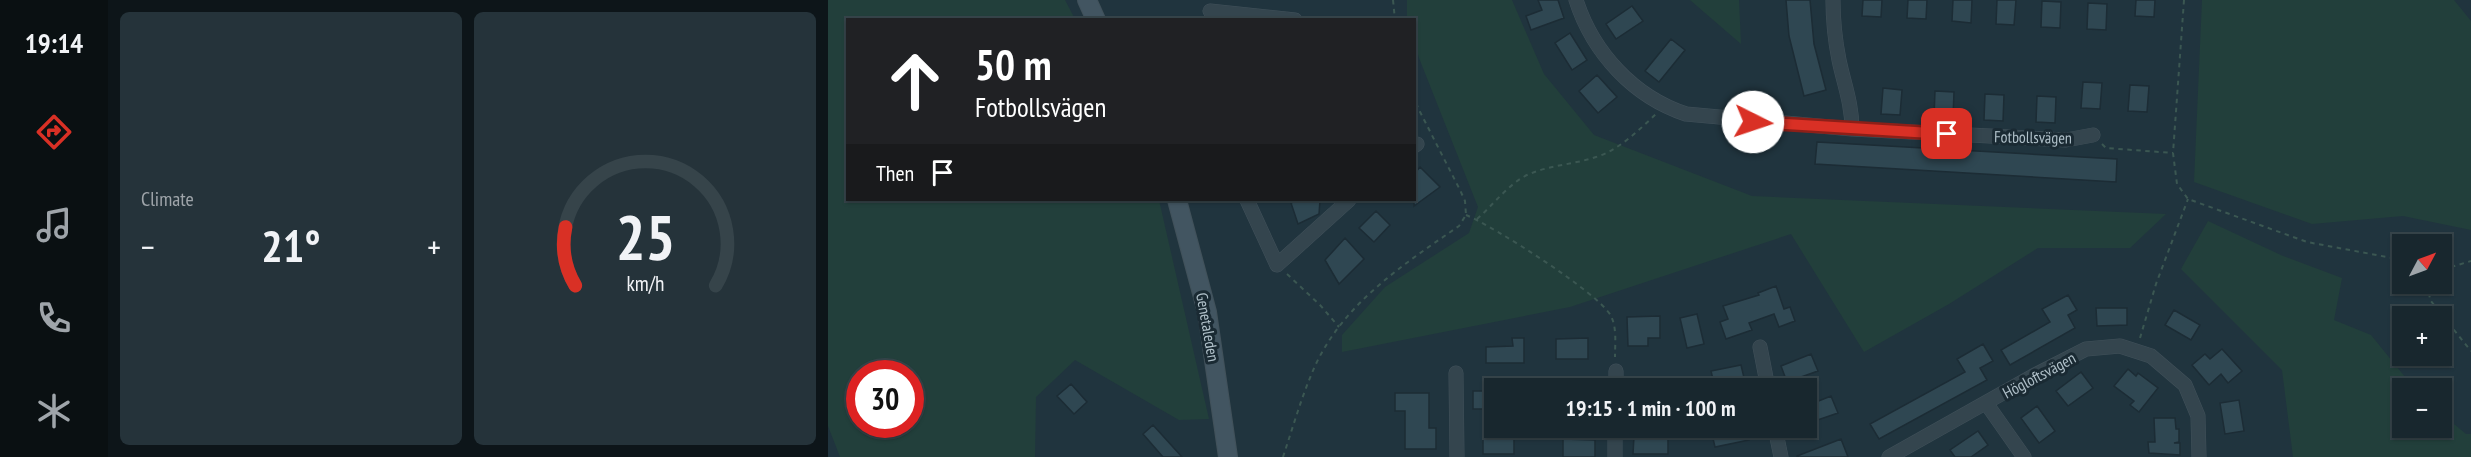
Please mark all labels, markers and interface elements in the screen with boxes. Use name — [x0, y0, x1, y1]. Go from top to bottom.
text: 19:14 — [25, 26, 83, 60]
text: 50 m — [975, 37, 1052, 92]
icon: ahead — [876, 42, 954, 120]
text: Fotbollsvägen — [975, 90, 1106, 124]
position arrow — [1721, 90, 1785, 154]
pin — [1921, 108, 1972, 159]
icon: directions — [33, 111, 75, 153]
icon: arrive — [1930, 117, 1963, 150]
street label: Fotbollsvägen — [1994, 126, 2072, 148]
icon: arrive — [926, 156, 959, 189]
text: Then — [876, 159, 914, 187]
text: Climate — [141, 186, 194, 212]
text: 25 — [615, 196, 675, 277]
icon: music — [33, 204, 75, 246]
text: 21° — [261, 216, 321, 274]
text: − — [141, 225, 155, 268]
text: + — [427, 225, 441, 268]
north arrow — [2392, 234, 2452, 294]
map controls — [2392, 234, 2452, 438]
text: km/h — [626, 269, 664, 297]
street label: Genetaleden — [1192, 291, 1224, 363]
icon: phone — [33, 297, 75, 339]
button: + — [2392, 306, 2452, 366]
street label: Högloftsvägen — [1999, 347, 2079, 403]
speed limit sign: 30 — [846, 360, 924, 438]
button: − — [2392, 378, 2452, 438]
icon: climate — [33, 390, 75, 432]
text: 19:15 · 1 min · 100 m — [1565, 394, 1736, 422]

